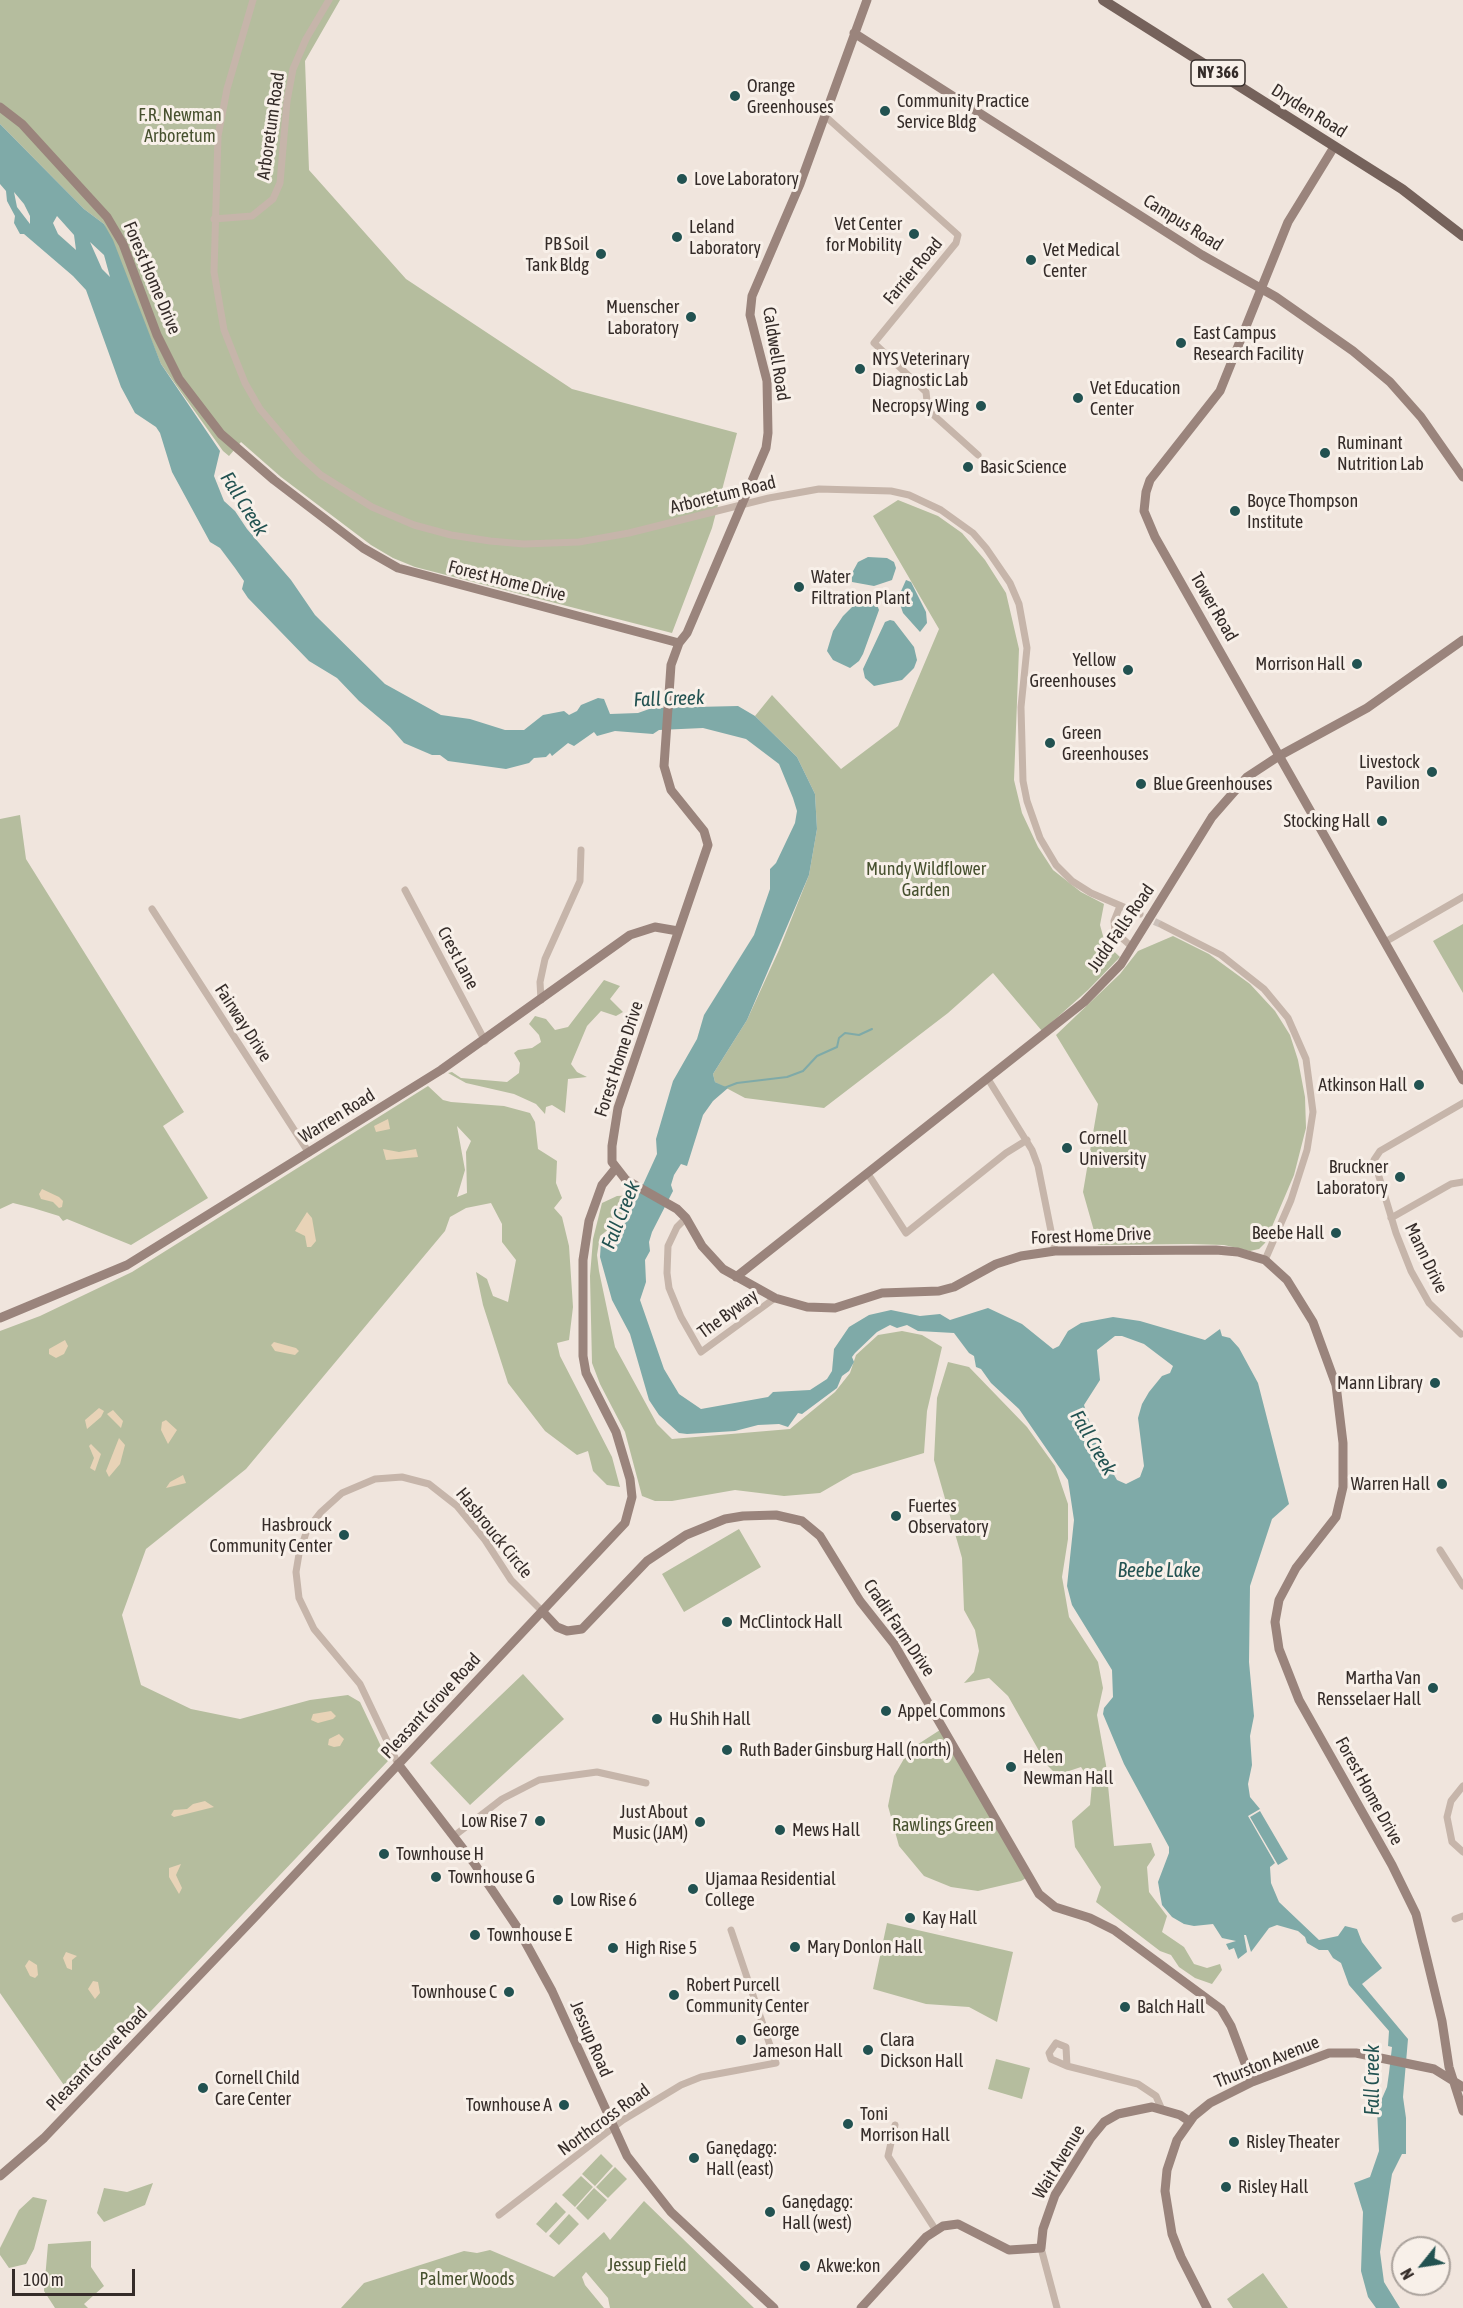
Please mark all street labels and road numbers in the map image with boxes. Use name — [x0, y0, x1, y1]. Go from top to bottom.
road number: NY 366 — [1191, 60, 1245, 86]
street label: Arboretum Road — [253, 71, 289, 181]
street label: Dryden Road — [1267, 79, 1351, 143]
street label: Campus Road — [1139, 190, 1227, 256]
street label: Forest Home Drive — [119, 218, 185, 338]
street label: Farrier Road — [879, 233, 947, 309]
street label: Caldwell Road — [758, 306, 794, 402]
street label: Arboretum Road — [668, 471, 778, 519]
street label: Forest Home Drive — [446, 556, 568, 606]
street label: Tower Road — [1186, 569, 1242, 645]
street label: Judd Falls Road — [1083, 880, 1159, 976]
street label: Crest Lane — [433, 923, 483, 993]
street label: Fairway Drive — [210, 980, 276, 1066]
street label: Forest Home Drive — [590, 998, 648, 1120]
street label: Warren Road — [295, 1084, 379, 1148]
street label: Mann Drive — [1400, 1219, 1452, 1297]
street label: Forest Home Drive — [1031, 1223, 1151, 1249]
street label: The Byway — [694, 1285, 762, 1343]
street label: Hasbrouck Circle — [451, 1483, 537, 1583]
street label: Cradit Farm Drive — [859, 1575, 939, 1681]
street label: Pleasant Grove Road — [377, 1649, 485, 1763]
street label: Forest Home Drive — [1330, 1733, 1408, 1849]
street label: Jessup Road — [565, 1998, 617, 2080]
street label: Pleasant Grove Road — [42, 2002, 152, 2116]
street label: Thurston Avenue — [1211, 2031, 1323, 2093]
street label: Northcross Road — [554, 2079, 654, 2161]
street label: Wait Avenue — [1028, 2121, 1090, 2203]

